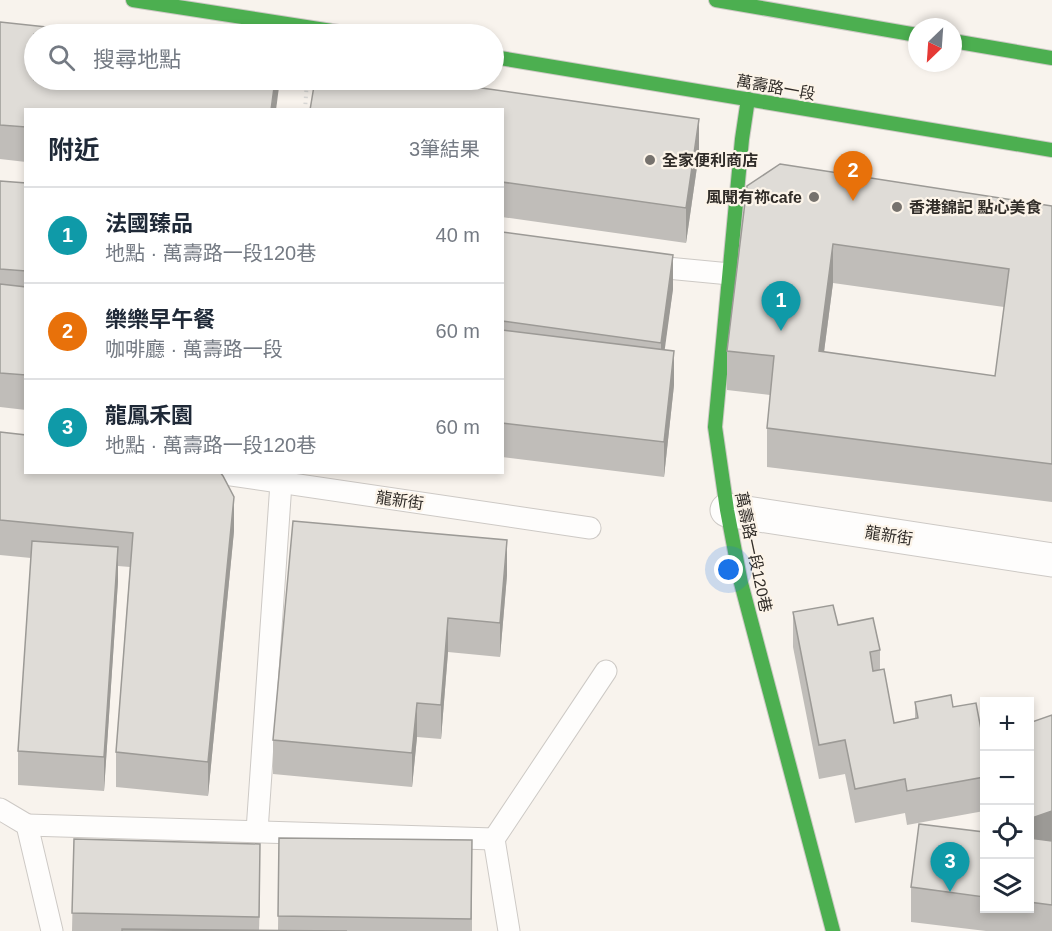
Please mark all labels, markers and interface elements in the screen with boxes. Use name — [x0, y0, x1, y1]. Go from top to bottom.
north arrow — [908, 18, 962, 72]
search box — [24, 24, 504, 90]
icon: search — [45, 41, 78, 74]
text: 搜尋地點 — [93, 47, 181, 72]
street label: 萬壽路一段 — [735, 72, 817, 103]
text: 附近 — [48, 135, 100, 165]
text: 3筆結果 — [409, 138, 480, 160]
place label: 全家便利商店 — [662, 152, 758, 169]
pin: 2 — [834, 152, 872, 201]
marker: 全家便利商店 — [643, 153, 657, 167]
place label: 風聞有祢cafe — [706, 189, 802, 206]
marker: 風聞有祢cafe — [807, 190, 821, 204]
place label: 香港錦記 點心美食 — [909, 198, 1041, 216]
marker: 香港錦記 點心美食 — [890, 200, 904, 214]
text: 法國臻品 — [105, 211, 193, 236]
text: 1 — [62, 224, 73, 246]
text: 40 m — [436, 224, 480, 246]
text: 地點 · 萬壽路一段120巷 — [105, 242, 316, 264]
pin: 1 — [762, 282, 800, 331]
text: 樂樂早午餐 — [105, 307, 215, 332]
text: 2 — [62, 320, 73, 342]
text: 60 m — [436, 320, 480, 342]
text: 咖啡廳 · 萬壽路一段 — [105, 338, 283, 360]
text: 龍鳳禾園 — [105, 403, 193, 428]
text: 3 — [62, 416, 73, 438]
text: 60 m — [436, 416, 480, 438]
text: 地點 · 萬壽路一段120巷 — [105, 434, 316, 456]
street label: 龍新街 — [375, 489, 425, 512]
street label: 萬壽路一段120巷 — [732, 490, 775, 614]
street label: 龍新街 — [864, 523, 914, 548]
your location — [714, 555, 743, 584]
map controls — [980, 697, 1034, 913]
button: + — [980, 697, 1034, 751]
button: − — [980, 751, 1034, 805]
button: locate — [980, 805, 1034, 859]
pin: 3 — [930, 842, 970, 892]
button: layers — [980, 859, 1034, 913]

